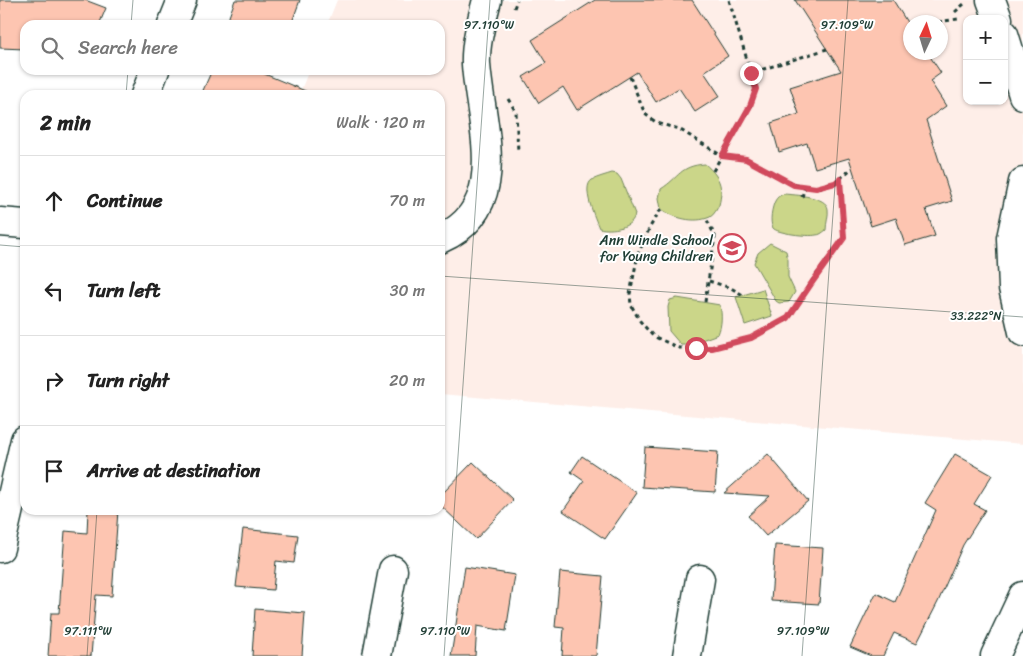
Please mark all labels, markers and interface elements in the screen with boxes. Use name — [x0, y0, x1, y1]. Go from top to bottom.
text: 97.110°W — [464, 14, 515, 36]
text: 97.109°W — [821, 14, 874, 36]
north arrow — [903, 15, 948, 60]
map controls — [963, 15, 1008, 105]
button: + — [963, 15, 1008, 60]
search box — [20, 20, 445, 75]
text: Search here — [78, 31, 178, 64]
icon: search — [38, 34, 66, 62]
button: − — [963, 60, 1008, 105]
route end — [740, 62, 763, 85]
text: 2 min — [40, 104, 91, 142]
text: Walk · 120 m — [336, 108, 425, 137]
text: Continue — [87, 184, 163, 217]
text: 70 m — [389, 186, 425, 215]
icon: ahead — [40, 187, 68, 215]
place label: Ann Windle School for Young Children — [598, 228, 714, 269]
school or university icon: Ann Windle School for Young Children — [717, 233, 747, 263]
text: Turn left — [87, 274, 160, 307]
text: 30 m — [390, 276, 425, 305]
icon: left — [40, 277, 68, 305]
text: 33.222°N — [950, 305, 1002, 327]
route start — [685, 337, 708, 360]
text: Turn right — [87, 364, 169, 397]
text: 20 m — [389, 366, 425, 395]
icon: right — [40, 367, 68, 395]
text: Arrive at destination — [87, 454, 260, 487]
icon: arrive — [40, 457, 68, 485]
text: 97.111°W — [64, 620, 113, 642]
text: 97.110°W — [420, 620, 471, 642]
text: 97.109°W — [777, 620, 830, 642]

